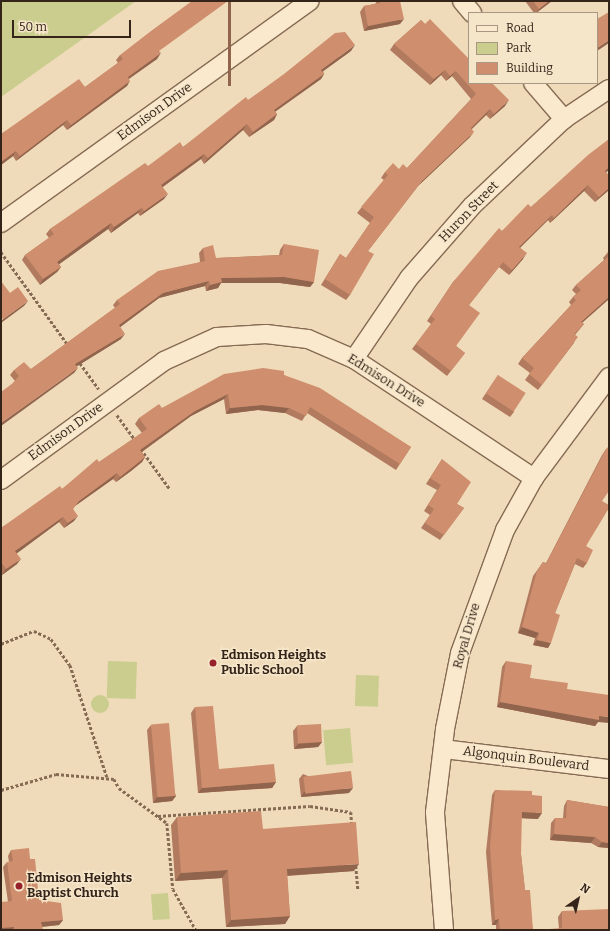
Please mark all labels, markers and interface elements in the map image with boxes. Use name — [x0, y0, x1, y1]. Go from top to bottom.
scale bar — [14, 12, 133, 38]
legend — [468, 12, 598, 84]
text: 50 m — [19, 20, 47, 34]
text: Road — [506, 21, 534, 35]
text: Park — [506, 41, 531, 55]
text: Building — [506, 61, 553, 75]
street label: Edmison Drive — [115, 80, 195, 144]
street label: Huron Street — [436, 178, 502, 246]
street label: Edmison Drive — [344, 351, 428, 411]
street label: Edmison Drive — [26, 400, 106, 464]
street label: Royal Drive — [450, 601, 484, 671]
place label: Edmison Heights Public School — [221, 648, 326, 679]
marker: Edmison Heights Public School — [208, 658, 218, 668]
street label: Algonquin Boulevard — [462, 744, 590, 774]
place label: Edmison Heights Baptist Church — [27, 871, 132, 902]
north arrow — [558, 879, 598, 919]
marker: Edmison Heights Baptist Church — [14, 881, 24, 891]
text: N — [578, 881, 592, 896]

